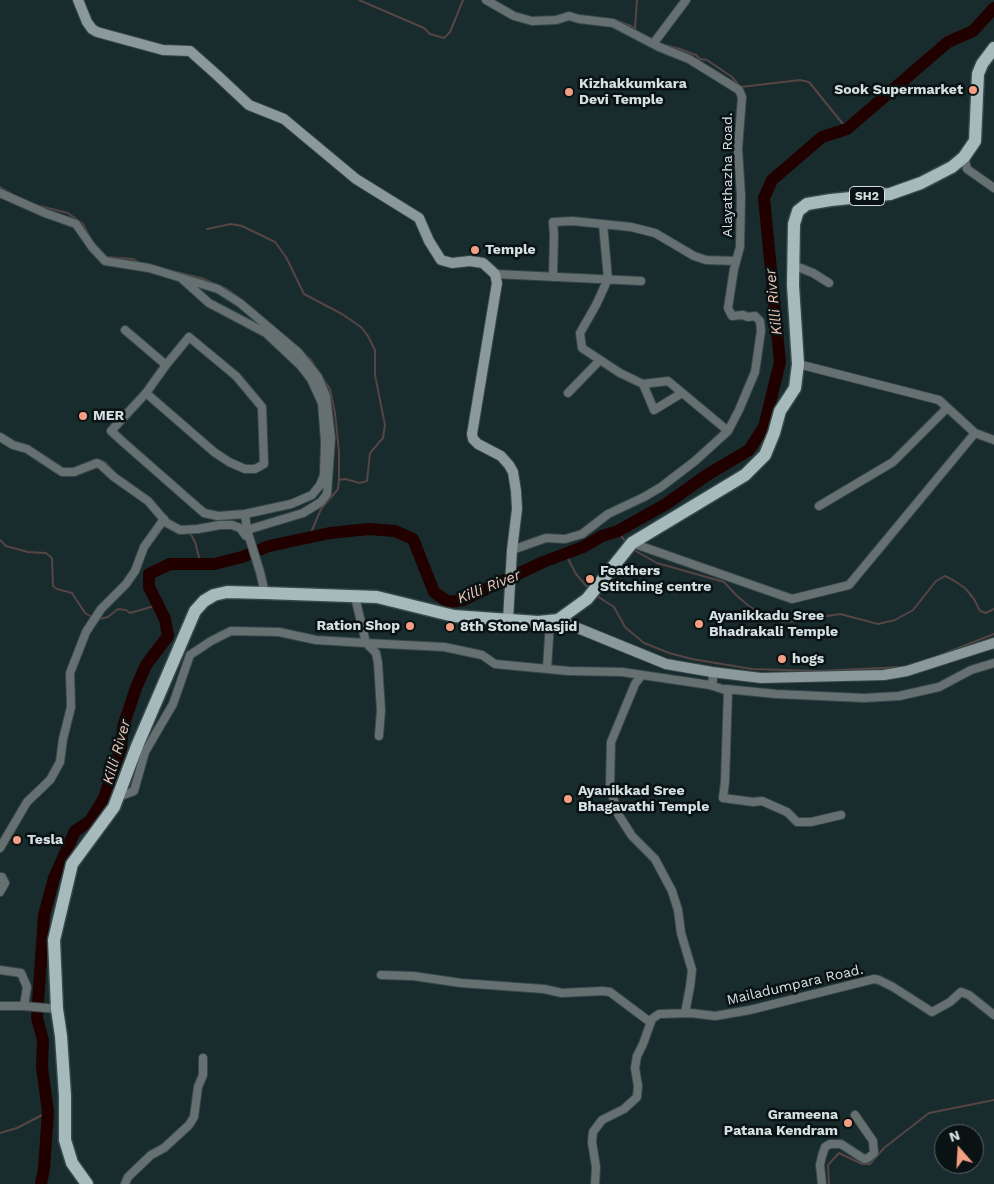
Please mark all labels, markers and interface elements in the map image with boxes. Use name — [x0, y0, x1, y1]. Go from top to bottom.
place label: Kizhakkumkara Devi Temple — [579, 76, 687, 108]
place label: Sook Supermarket — [834, 82, 963, 98]
marker: Sook Supermarket — [967, 84, 979, 96]
marker: Kizhakkumkara Devi Temple — [563, 86, 575, 98]
street label: Alayathazha Road. — [720, 113, 736, 237]
road number: SH2 — [850, 187, 884, 206]
place label: Temple — [485, 242, 536, 258]
marker: Temple — [469, 244, 481, 256]
water label: Killi River — [762, 268, 786, 336]
place label: MER — [93, 408, 124, 424]
marker: MER — [77, 410, 89, 422]
place label: Feathers Stitching centre — [600, 563, 711, 596]
water label: Killi River — [455, 566, 523, 608]
marker: Feathers Stitching centre — [584, 573, 596, 585]
place label: Ayanikkadu Sree Bhadrakali Temple — [709, 608, 838, 640]
place label: Ration Shop — [316, 618, 400, 634]
marker: Ayanikkadu Sree Bhadrakali Temple — [693, 618, 705, 630]
place label: 8th Stone Masjid — [460, 619, 577, 635]
marker: Ration Shop — [404, 620, 416, 632]
marker: 8th Stone Masjid — [444, 621, 456, 633]
place label: hogs — [792, 651, 824, 667]
marker: hogs — [776, 653, 788, 665]
water label: Killi River — [99, 717, 135, 787]
place label: Ayanikkad Sree Bhagavathi Temple — [578, 783, 709, 816]
marker: Ayanikkad Sree Bhagavathi Temple — [562, 793, 574, 805]
place label: Tesla — [27, 832, 63, 848]
marker: Tesla — [11, 834, 23, 846]
street label: Mailadumpara Road. — [725, 961, 865, 1009]
place label: Grameena Patana Kendram — [724, 1107, 838, 1140]
marker: Grameena Patana Kendram — [842, 1117, 854, 1129]
north arrow — [934, 1124, 984, 1174]
text: N — [947, 1127, 962, 1145]

